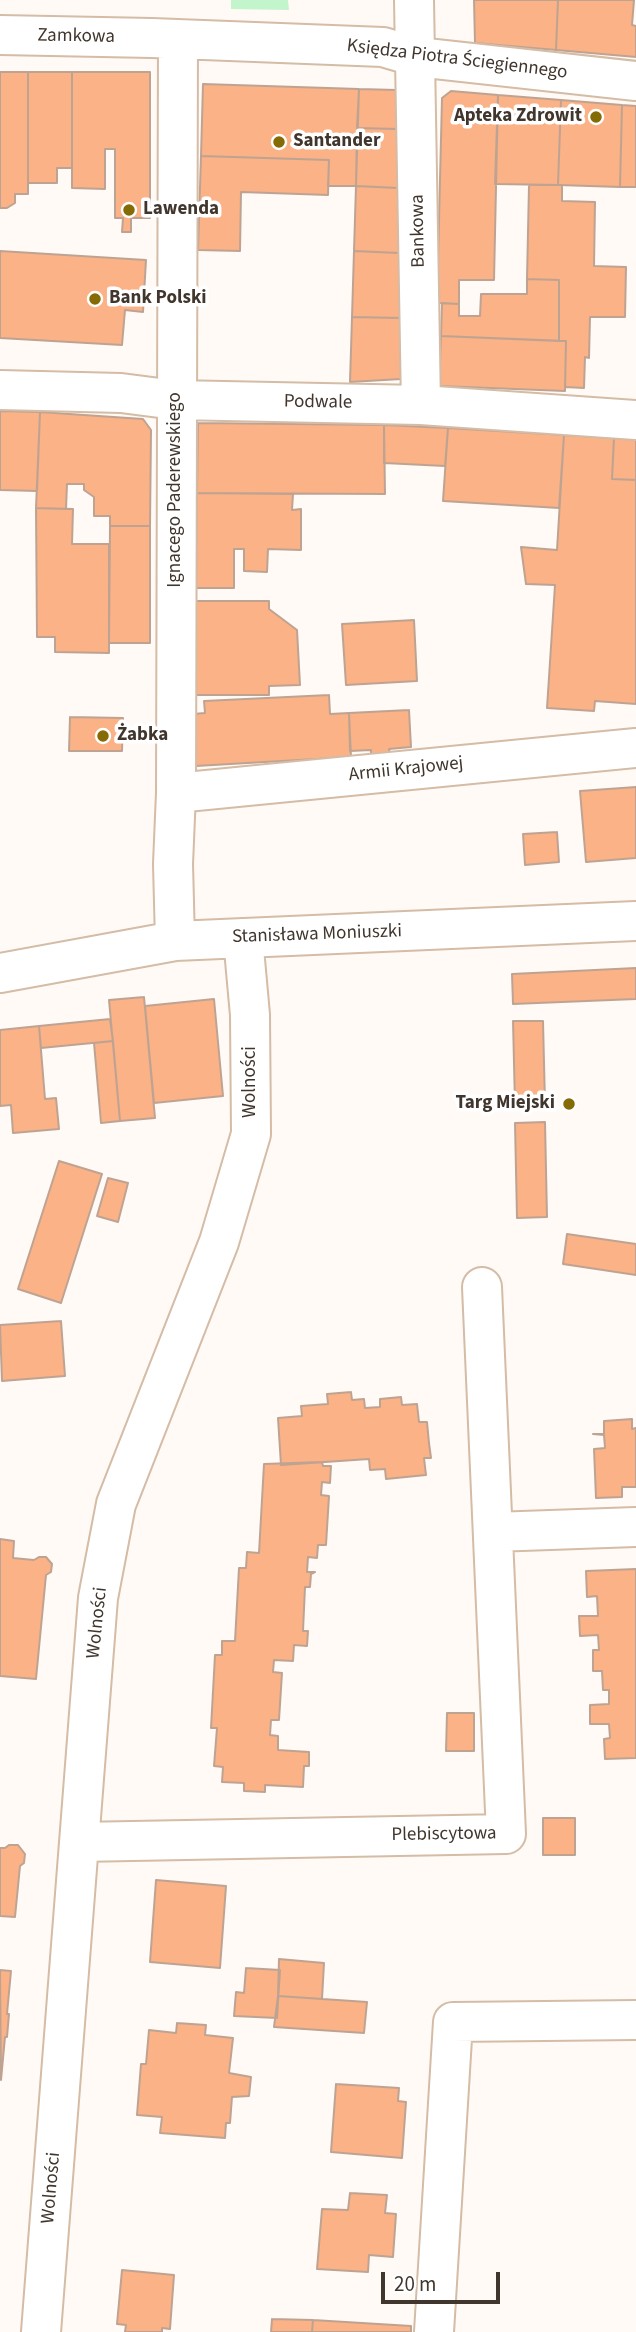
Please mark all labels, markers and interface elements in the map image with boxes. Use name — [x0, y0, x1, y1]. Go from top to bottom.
street label: Zamkowa — [37, 25, 115, 49]
street label: Księdza Piotra Ściegiennego — [345, 35, 569, 85]
place label: Apteka Zdrowit — [454, 106, 582, 128]
marker: Apteka Zdrowit — [588, 109, 604, 125]
place label: Santander — [293, 131, 381, 153]
marker: Santander — [271, 134, 287, 150]
street label: Bankowa — [407, 194, 431, 268]
place label: Lawenda — [143, 199, 219, 221]
marker: Lawenda — [121, 202, 137, 218]
place label: Bank Polski — [109, 288, 207, 310]
marker: Bank Polski — [87, 291, 103, 307]
street label: Podwale — [284, 391, 352, 415]
street label: Ignacego Paderewskiego — [165, 392, 187, 588]
place label: Żabka — [117, 725, 168, 747]
marker: Żabka — [95, 728, 111, 744]
street label: Armii Krajowej — [348, 753, 464, 787]
street label: Stanisława Moniuszki — [232, 921, 402, 949]
street label: Wolności — [240, 1046, 262, 1118]
place label: Targ Miejski — [455, 1093, 555, 1115]
marker: Targ Miejski — [561, 1096, 577, 1112]
street label: Wolności — [83, 1586, 113, 1660]
street label: Plebiscytowa — [391, 1823, 497, 1847]
street label: Wolności — [38, 2151, 66, 2225]
scale bar — [384, 2258, 503, 2302]
text: 20 m — [394, 2269, 436, 2299]

